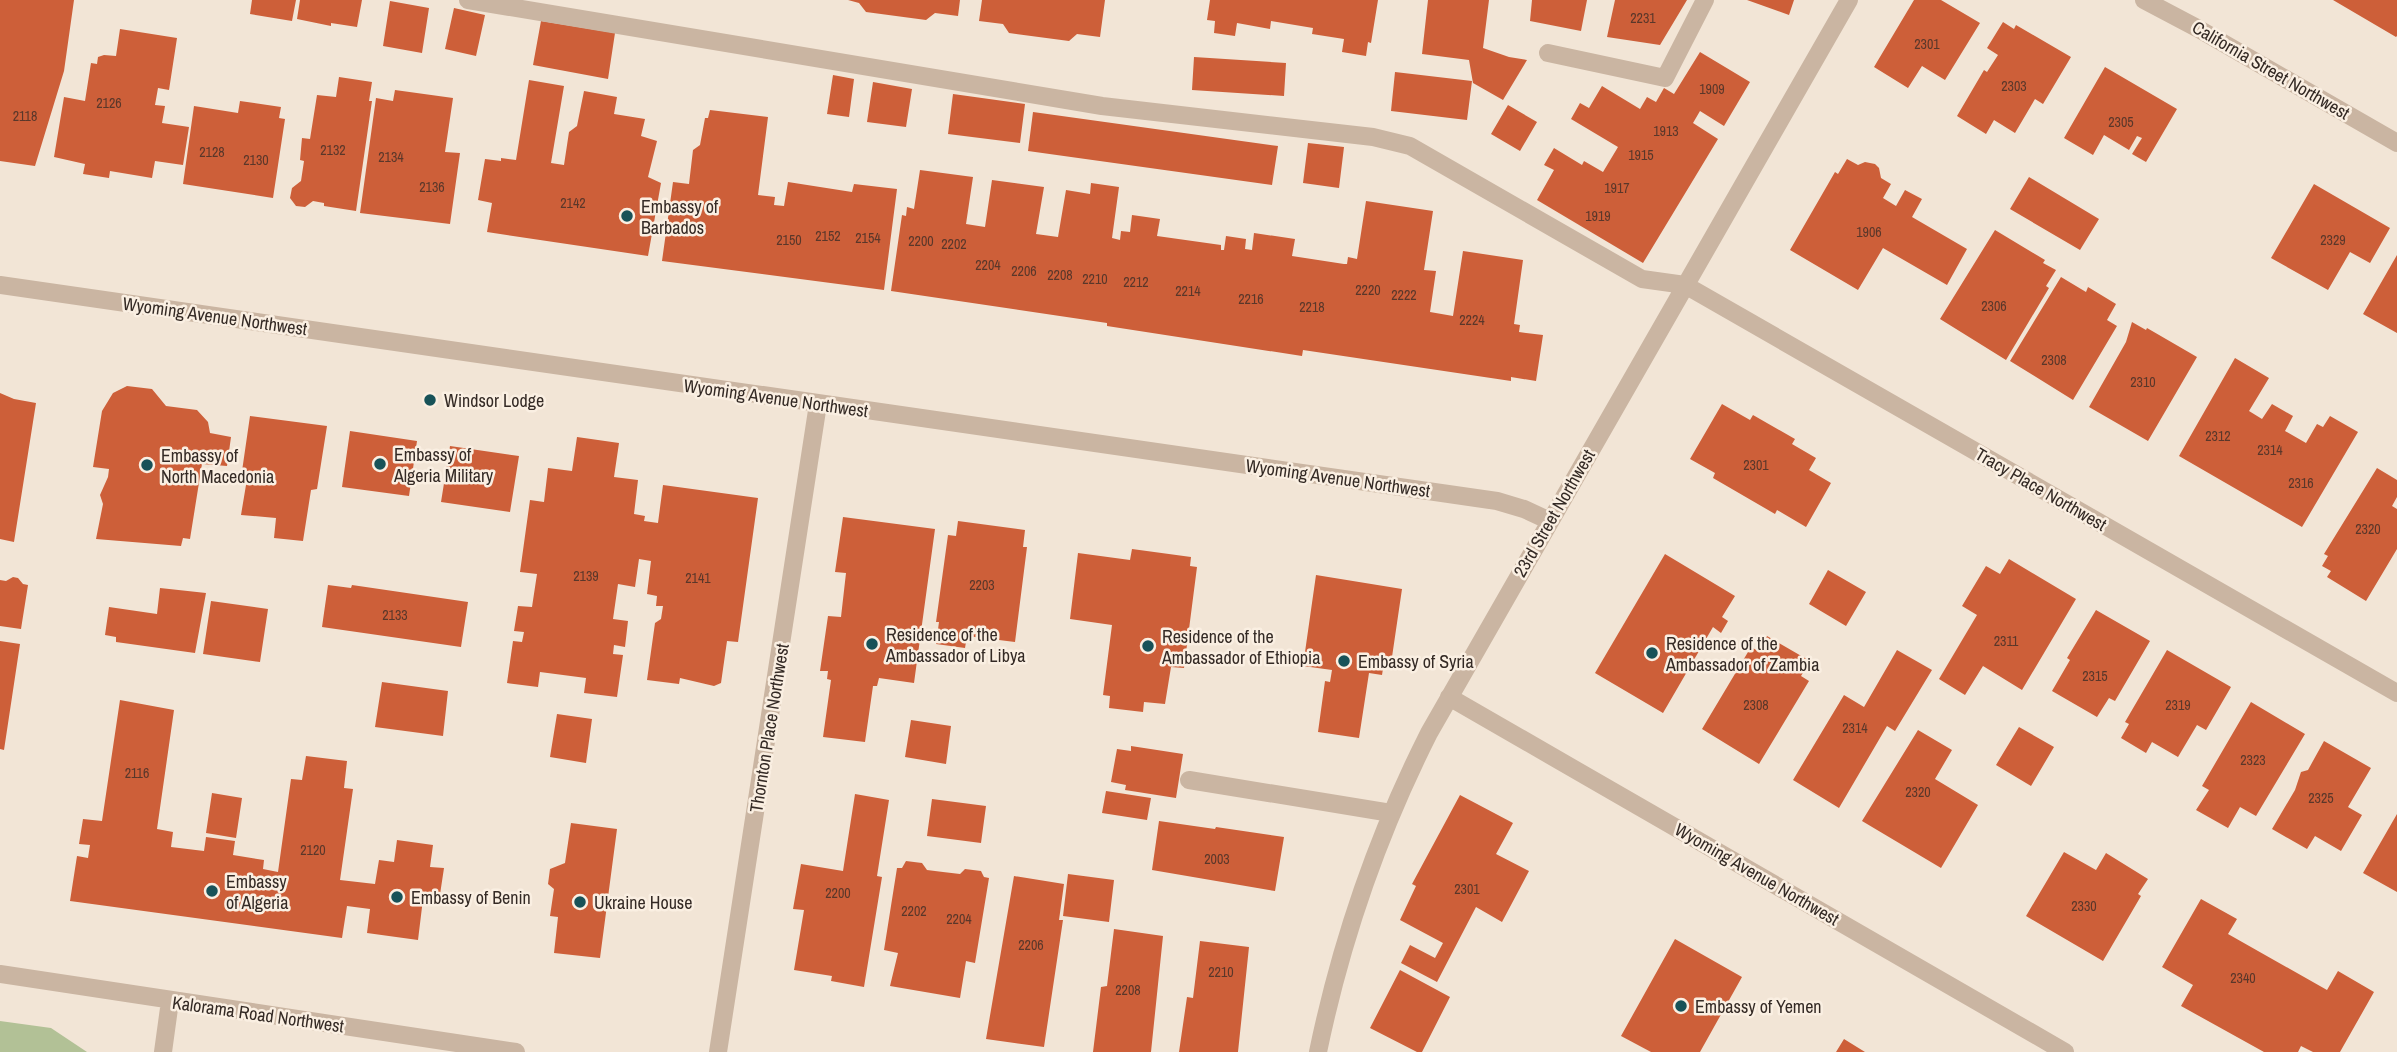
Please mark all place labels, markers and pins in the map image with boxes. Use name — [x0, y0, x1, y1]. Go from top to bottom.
place label: Embassy of Barbados — [641, 194, 719, 240]
marker: Embassy of Barbados — [619, 208, 635, 224]
place label: Windsor Lodge — [444, 388, 544, 413]
marker: Windsor Lodge — [422, 392, 438, 408]
place label: Embassy of Algeria Military — [393, 442, 494, 488]
place label: Embassy of North Macedonia — [161, 443, 274, 489]
marker: Embassy of Algeria Military — [372, 456, 388, 472]
marker: Embassy of North Macedonia — [139, 457, 155, 473]
place label: Residence of the Ambassador of Libya — [885, 622, 1025, 668]
place label: Residence of the Ambassador of Ethiopia — [1161, 624, 1320, 670]
place label: Residence of the Ambassador of Zambia — [1665, 631, 1819, 677]
marker: Residence of the Ambassador of Libya — [864, 636, 880, 652]
marker: Residence of the Ambassador of Ethiopia — [1140, 638, 1156, 654]
marker: Residence of the Ambassador of Zambia — [1644, 645, 1660, 661]
place label: Embassy of Syria — [1358, 649, 1474, 674]
marker: Embassy of Syria — [1336, 653, 1352, 669]
place label: Embassy of Algeria — [226, 869, 288, 915]
marker: Embassy of Algeria — [204, 883, 220, 899]
place label: Embassy of Benin — [411, 885, 531, 910]
marker: Embassy of Benin — [389, 889, 405, 905]
place label: Ukraine House — [594, 890, 692, 915]
marker: Ukraine House — [572, 894, 588, 910]
place label: Embassy of Yemen — [1695, 994, 1822, 1019]
marker: Embassy of Yemen — [1673, 998, 1689, 1014]

